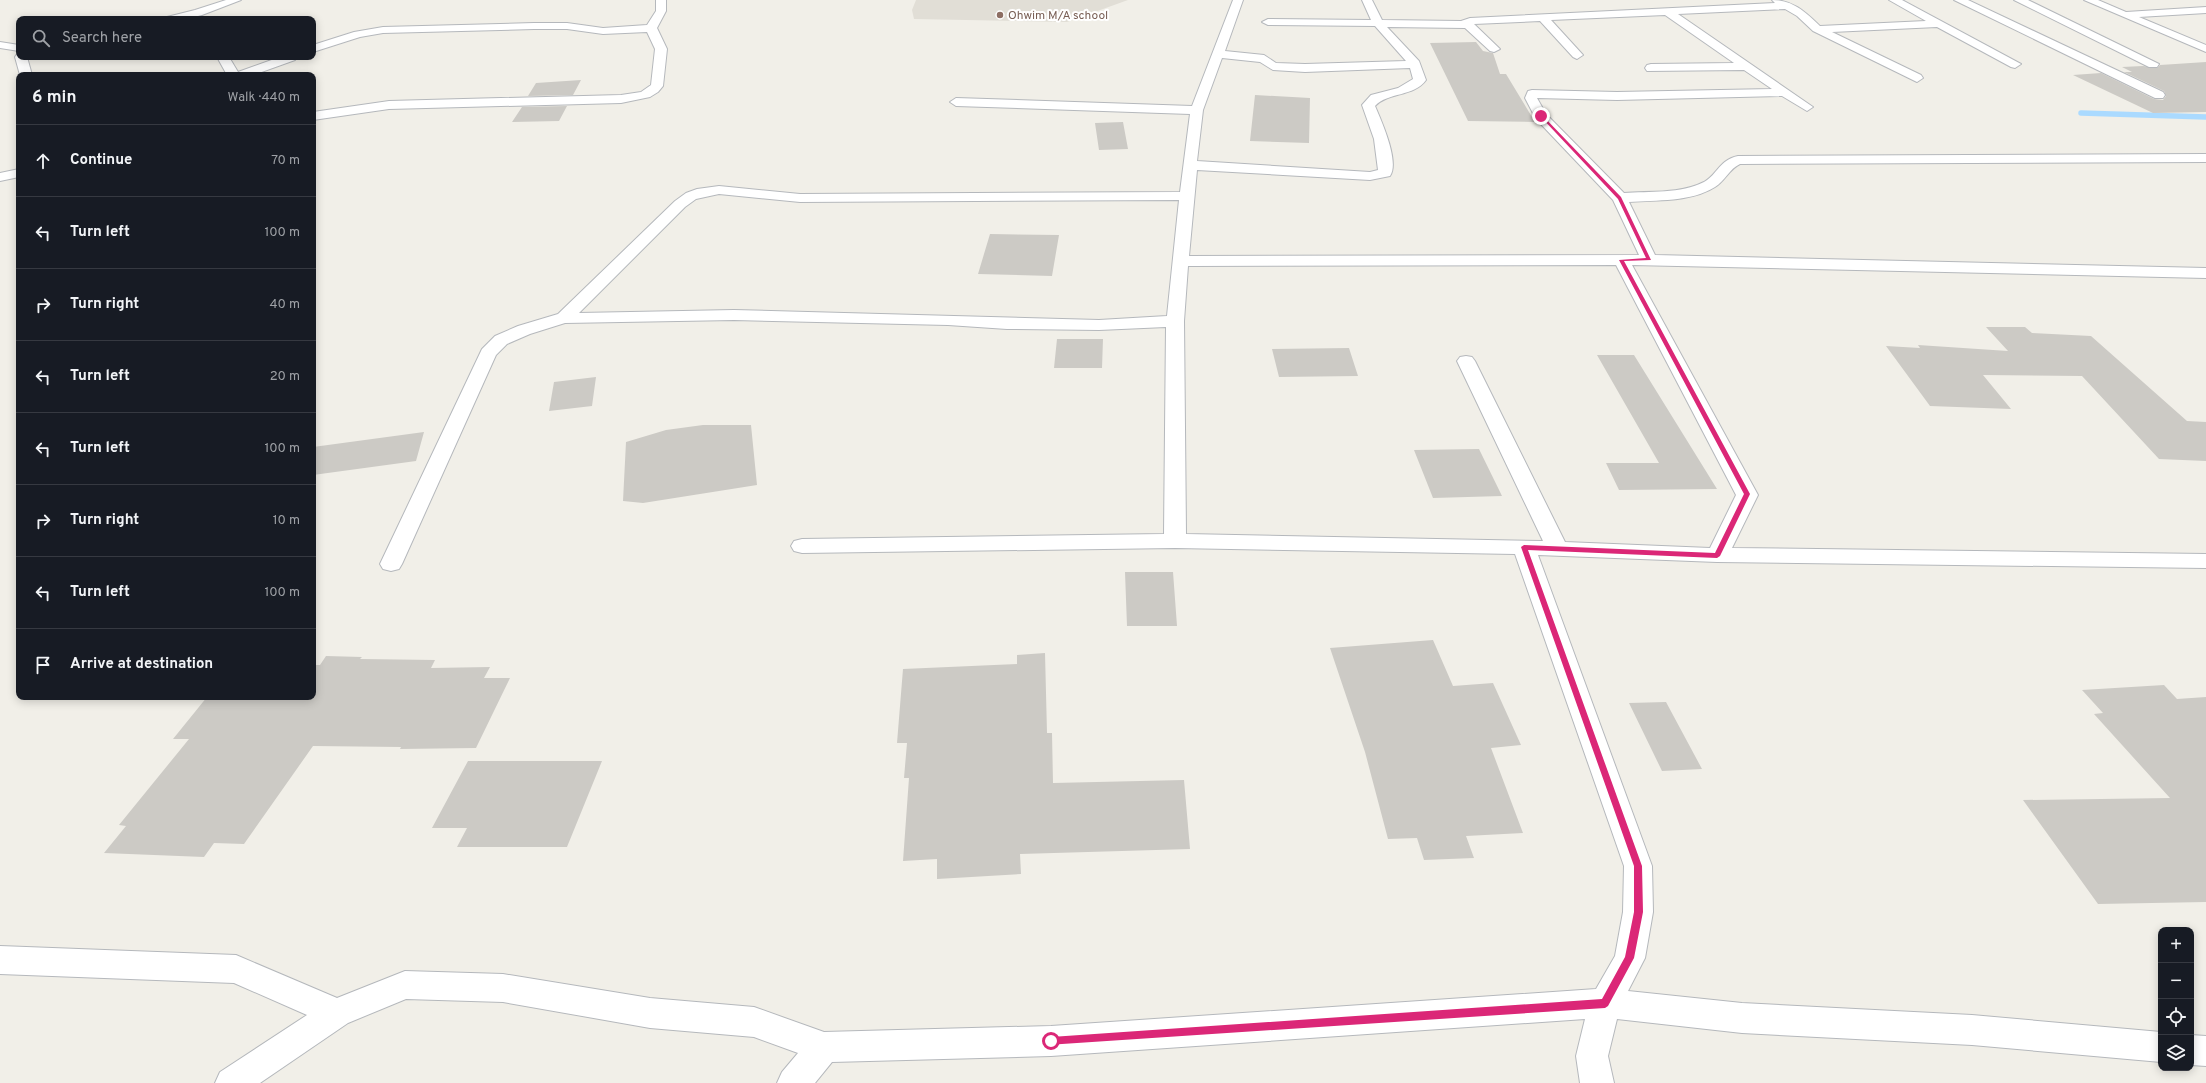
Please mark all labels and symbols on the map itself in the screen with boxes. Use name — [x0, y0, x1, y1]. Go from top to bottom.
place label: Ohwim M/A school — [1008, 8, 1108, 24]
marker: Ohwim M/A school — [995, 10, 1005, 20]
route end — [1532, 107, 1550, 125]
route start — [1042, 1032, 1060, 1050]

